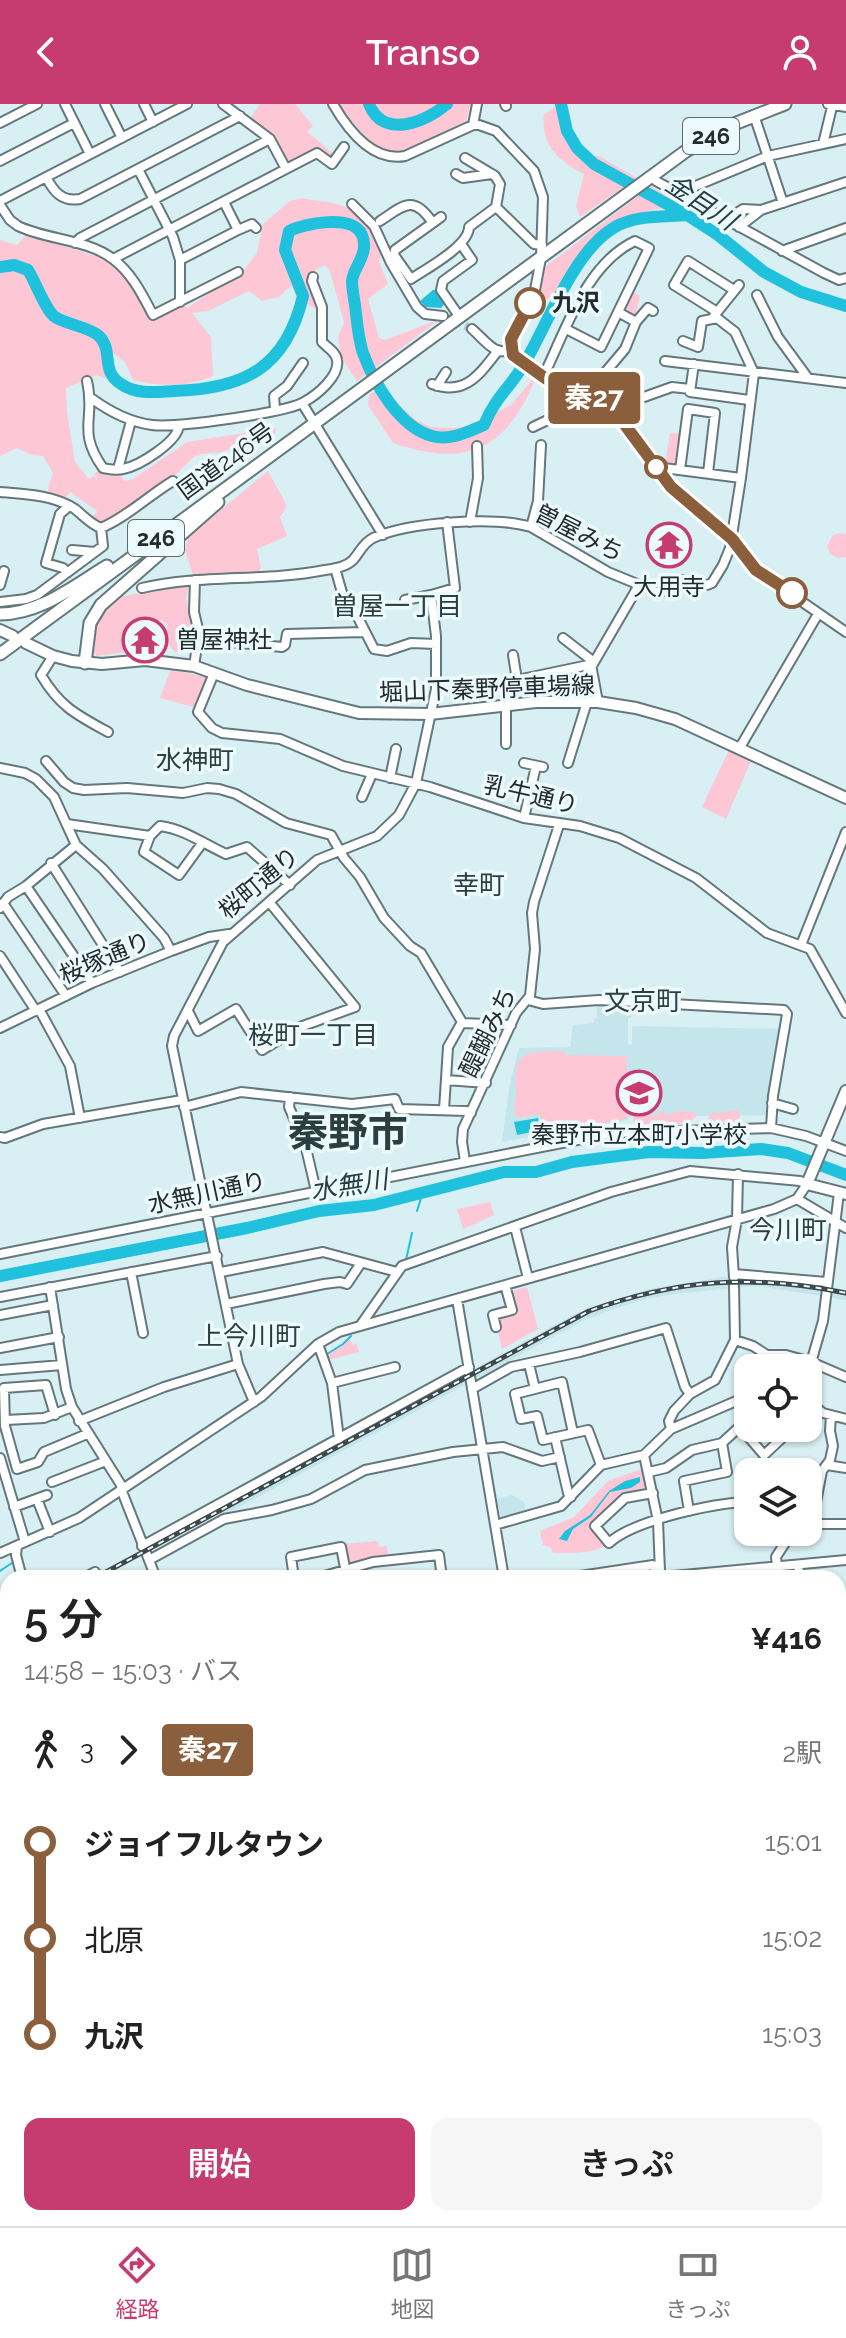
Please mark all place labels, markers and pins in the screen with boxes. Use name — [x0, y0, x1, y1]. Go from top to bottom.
marker: 九沢 — [515, 288, 545, 318]
place label: 九沢 — [552, 288, 600, 317]
unlabelled marker — [645, 456, 667, 478]
temple icon: 大用寺 — [645, 521, 693, 569]
place label: 大用寺 — [633, 572, 705, 601]
unlabelled marker — [777, 578, 807, 608]
temple icon: 曽屋神社 — [121, 616, 169, 664]
place label: 曽屋神社 — [176, 625, 272, 654]
school or university icon: 秦野市立本町小学校 — [615, 1069, 663, 1117]
place label: 秦野市立本町小学校 — [531, 1120, 747, 1149]

